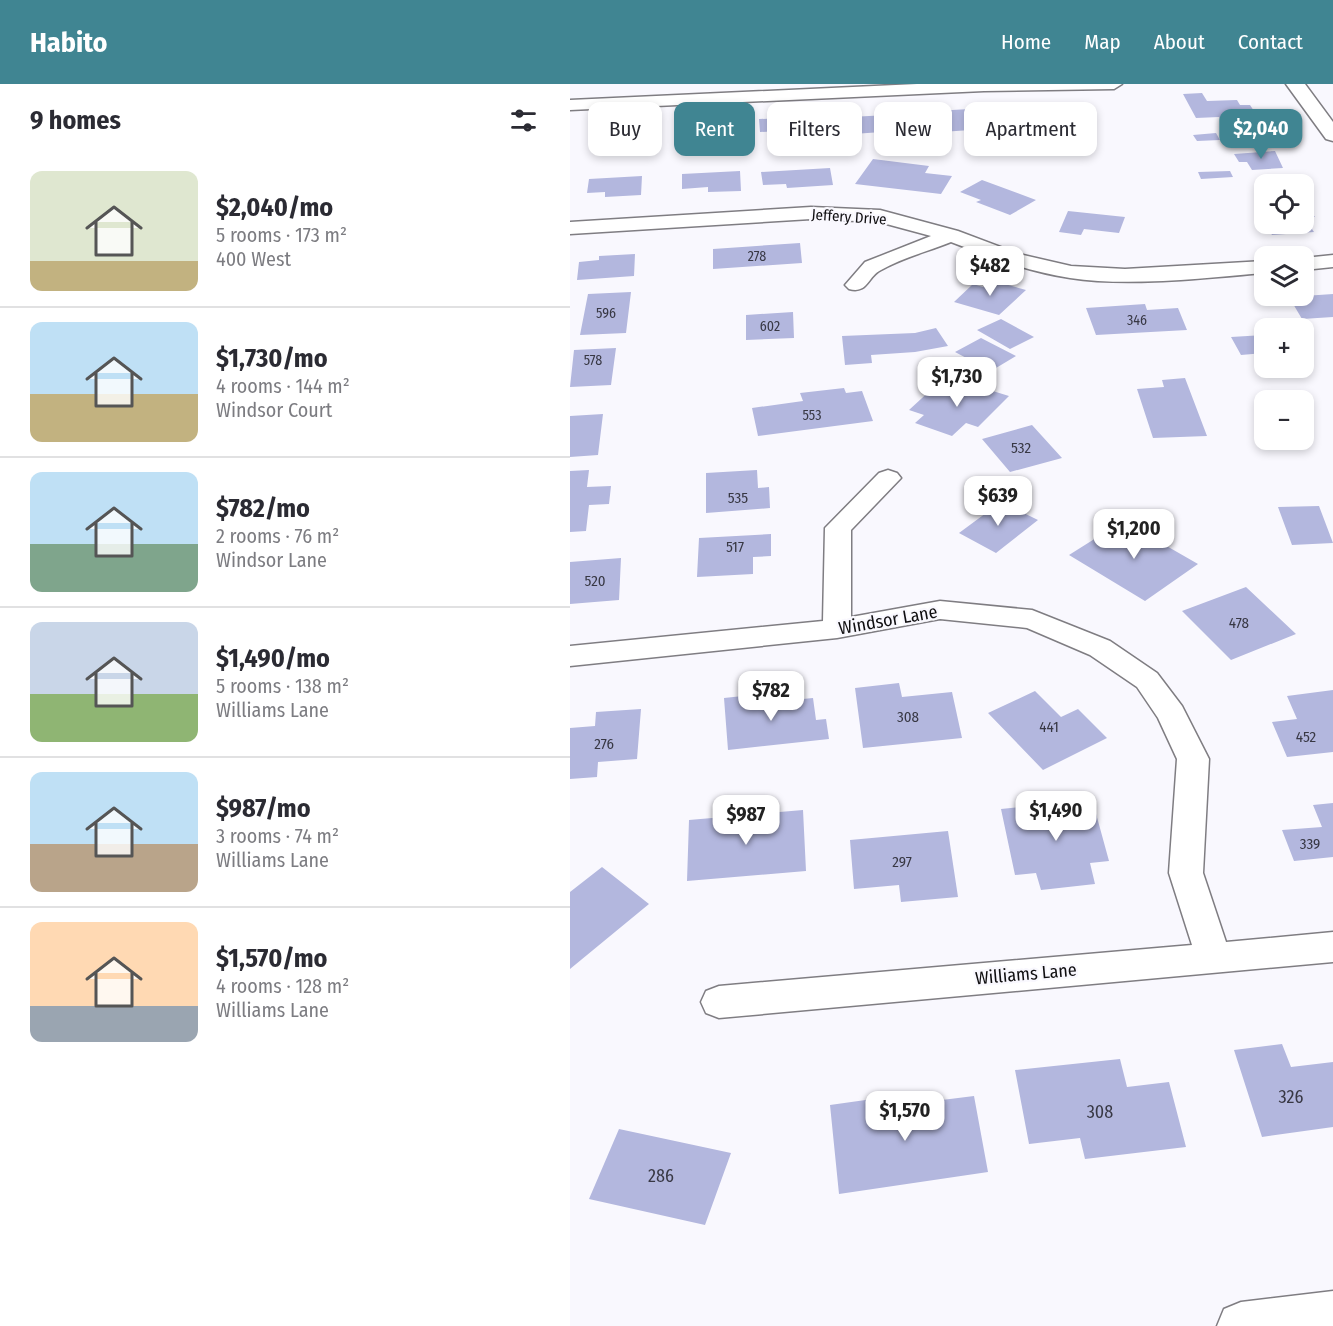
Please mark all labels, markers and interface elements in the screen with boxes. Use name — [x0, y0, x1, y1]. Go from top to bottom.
text: Habito — [30, 26, 108, 59]
text: Home — [1001, 29, 1051, 55]
text: Map — [1084, 29, 1121, 55]
text: About — [1154, 29, 1205, 55]
text: Contact — [1238, 29, 1303, 55]
chip: Buy — [588, 102, 662, 156]
chip: Rent — [674, 102, 755, 156]
chip: Filters — [767, 102, 862, 156]
chip: New — [874, 102, 952, 156]
chip: Apartment — [964, 102, 1097, 156]
icon: filters — [507, 104, 540, 137]
text: 9 homes — [30, 105, 121, 136]
pin: $2,040 — [1212, 109, 1310, 160]
text: $2,040 — [1233, 116, 1289, 140]
map controls — [1254, 174, 1314, 450]
button: locate — [1254, 174, 1314, 234]
text: $2,040/mo — [216, 192, 333, 223]
icon: home — [78, 195, 150, 267]
street label: Jeffery Drive — [811, 205, 887, 229]
text: 5 rooms · 173 m² — [216, 223, 347, 247]
pin: $482 — [954, 246, 1026, 297]
button: layers — [1254, 246, 1314, 306]
text: 400 West — [216, 247, 291, 271]
house number: 278 — [748, 248, 766, 265]
text: $482 — [970, 253, 1010, 277]
house number: 596 — [596, 305, 616, 322]
house number: 346 — [1127, 312, 1147, 329]
house number: 602 — [760, 318, 780, 335]
button: + — [1254, 318, 1314, 378]
text: $1,730/mo — [216, 343, 328, 374]
icon: home — [78, 346, 150, 418]
house number: 578 — [584, 352, 602, 369]
pin: $1,730 — [908, 357, 1006, 408]
text: $1,730 — [931, 364, 983, 388]
text: 4 rooms · 144 m² — [216, 374, 350, 398]
button: − — [1254, 390, 1314, 450]
text: Windsor Court — [216, 398, 332, 422]
house number: 553 — [803, 407, 822, 424]
house number: 532 — [1011, 439, 1031, 457]
pin: $639 — [962, 476, 1034, 527]
text: $639 — [978, 483, 1018, 507]
house number: 535 — [728, 489, 748, 507]
text: $782/mo — [216, 493, 310, 524]
icon: home — [78, 496, 150, 568]
pin: $1,200 — [1085, 509, 1183, 560]
text: $1,200 — [1107, 516, 1161, 540]
text: 2 rooms · 76 m² — [216, 524, 339, 548]
house number: 517 — [726, 538, 744, 556]
text: Windsor Lane — [216, 548, 327, 572]
house number: 520 — [584, 572, 606, 590]
street label: Windsor Lane — [837, 600, 939, 640]
house number: 478 — [1229, 614, 1249, 632]
text: $1,490/mo — [216, 643, 330, 674]
icon: home — [78, 646, 150, 718]
pin: $782 — [735, 671, 807, 722]
text: 5 rooms · 138 m² — [216, 674, 349, 698]
text: $782 — [752, 678, 790, 702]
text: Williams Lane — [216, 698, 329, 722]
house number: 308 — [897, 708, 919, 726]
house number: 441 — [1039, 718, 1059, 736]
house number: 452 — [1296, 728, 1317, 746]
house number: 276 — [594, 735, 614, 753]
pin: $1,490 — [1007, 791, 1105, 842]
text: $987/mo — [216, 793, 311, 824]
pin: $987 — [710, 795, 782, 846]
icon: home — [78, 796, 150, 868]
text: $1,490 — [1030, 798, 1082, 822]
text: $987 — [727, 802, 765, 826]
text: 3 rooms · 74 m² — [216, 824, 339, 848]
house number: 339 — [1300, 835, 1320, 853]
text: Williams Lane — [216, 848, 329, 872]
house number: 297 — [892, 853, 912, 871]
text: $1,570/mo — [216, 943, 327, 974]
icon: home — [78, 946, 150, 1018]
street label: Williams Lane — [974, 959, 1078, 989]
text: 4 rooms · 128 m² — [216, 974, 349, 998]
text: Williams Lane — [216, 998, 329, 1022]
house number: 326 — [1279, 1086, 1303, 1108]
pin: $1,570 — [856, 1091, 954, 1142]
text: $1,570 — [879, 1098, 931, 1122]
house number: 308 — [1087, 1101, 1113, 1123]
house number: 286 — [648, 1165, 674, 1187]

